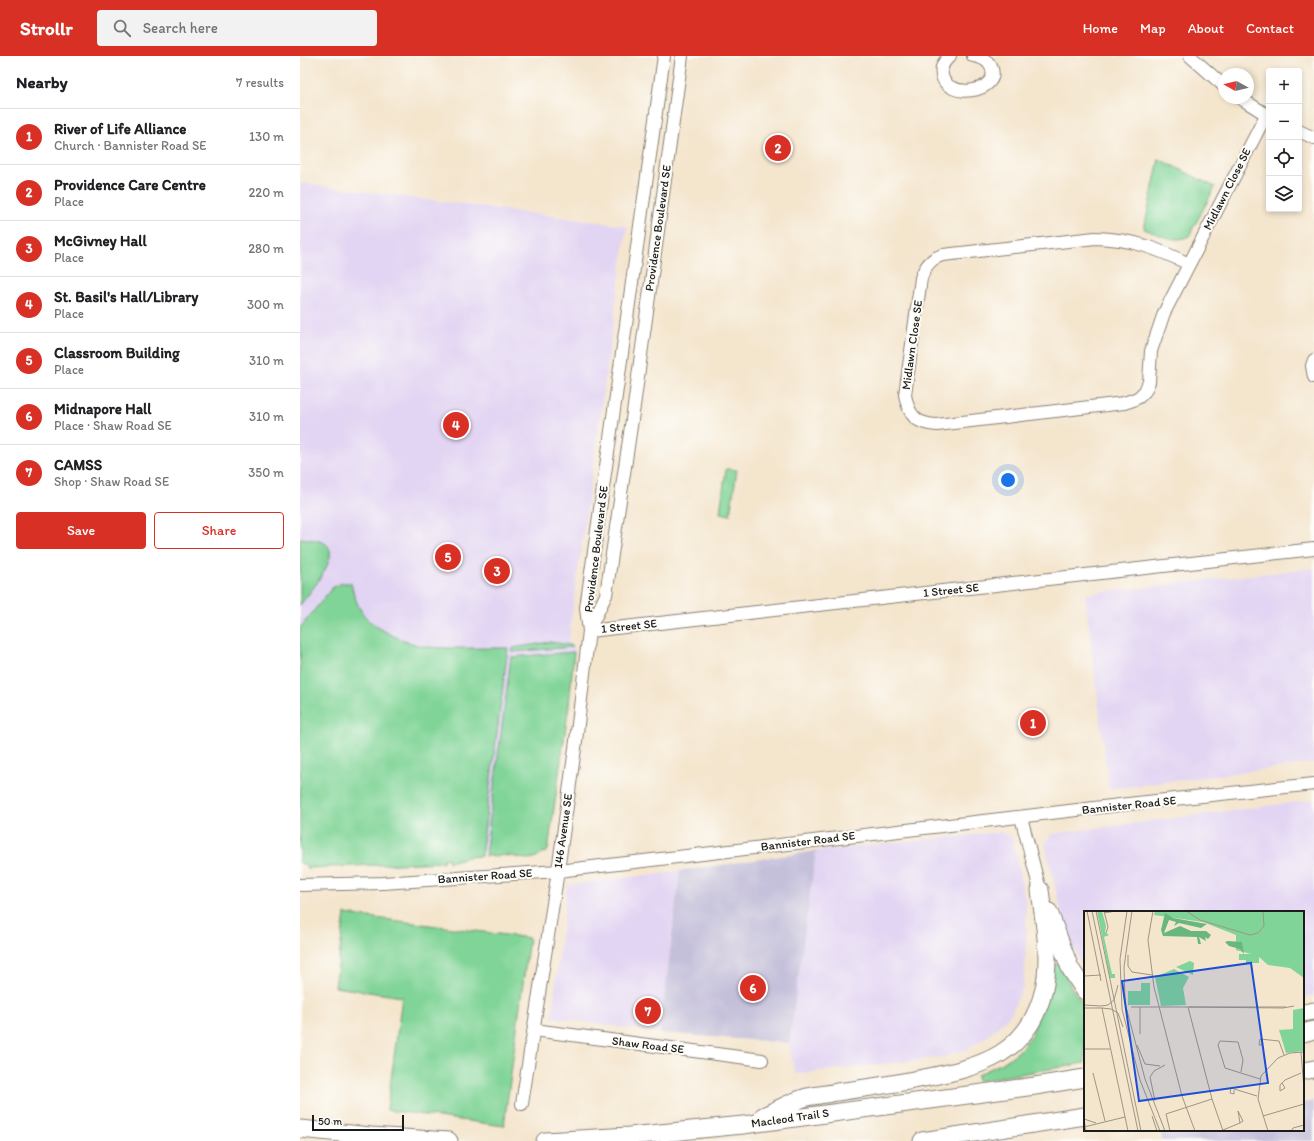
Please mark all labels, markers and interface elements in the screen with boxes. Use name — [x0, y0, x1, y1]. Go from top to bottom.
search box — [97, 10, 377, 46]
text: Strollr — [20, 17, 73, 40]
icon: search — [111, 17, 133, 39]
text: Search here — [143, 19, 218, 37]
text: Home — [1083, 20, 1118, 37]
text: Map — [1140, 20, 1166, 37]
text: About — [1188, 20, 1224, 37]
text: Contact — [1246, 20, 1294, 37]
north arrow — [1218, 68, 1254, 104]
map controls — [1266, 68, 1302, 212]
button: + — [1266, 68, 1302, 104]
text: Nearby — [16, 72, 68, 92]
text: 7 results — [236, 75, 284, 90]
button: − — [1266, 104, 1302, 140]
text: River of Life Alliance — [54, 120, 186, 138]
text: 1 — [26, 129, 32, 144]
text: 130 m — [249, 129, 284, 144]
pin: 2 — [765, 133, 791, 163]
text: Church · Bannister Road SE — [54, 138, 206, 153]
button: locate — [1266, 140, 1302, 176]
street label: Midlawn Close SE — [1200, 145, 1254, 232]
street label: Providence Boulevard SE — [642, 163, 674, 292]
text: Providence Care Centre — [54, 176, 206, 194]
button: layers — [1266, 176, 1302, 212]
text: 2 — [26, 185, 32, 200]
text: 220 m — [248, 185, 284, 200]
text: Place — [54, 194, 84, 209]
text: McGivney Hall — [54, 232, 147, 250]
text: 3 — [25, 241, 33, 256]
text: 280 m — [248, 241, 284, 256]
text: Place — [54, 250, 84, 265]
text: St. Basil's Hall/Library — [54, 288, 198, 306]
text: 4 — [25, 297, 33, 312]
text: 300 m — [247, 297, 284, 312]
street label: Midlawn Close SE — [899, 299, 925, 391]
text: Place — [54, 306, 84, 321]
text: Classroom Building — [54, 344, 180, 362]
text: 5 — [26, 353, 32, 368]
text: 310 m — [249, 353, 284, 368]
text: Place — [54, 362, 84, 377]
text: Midnapore Hall — [54, 400, 152, 418]
text: 6 — [26, 409, 32, 424]
text: 310 m — [249, 409, 284, 424]
pin: 4 — [443, 410, 469, 440]
text: Place · Shaw Road SE — [54, 418, 172, 433]
text: CAMSS — [54, 456, 102, 474]
text: 7 — [26, 465, 32, 480]
text: 350 m — [248, 465, 284, 480]
your location — [998, 470, 1018, 490]
text: Shop · Shaw Road SE — [54, 474, 169, 489]
street label: Providence Boulevard SE — [581, 484, 611, 613]
button: Save — [16, 512, 146, 549]
button: Share — [154, 512, 284, 549]
pin: 5 — [435, 542, 461, 572]
pin: 3 — [484, 556, 510, 586]
street label: 1 Street SE — [922, 580, 980, 600]
street label: 1 Street SE — [600, 616, 658, 636]
pin: 1 — [1020, 708, 1046, 738]
street label: 146 Avenue SE — [551, 792, 575, 869]
street label: Bannister Road SE — [1081, 793, 1177, 817]
street label: Bannister Road SE — [760, 828, 856, 854]
street label: Bannister Road SE — [437, 866, 533, 886]
inset map — [1084, 911, 1304, 1131]
pin: 6 — [740, 973, 766, 1003]
pin: 7 — [635, 996, 661, 1026]
street label: Shaw Road SE — [611, 1034, 685, 1056]
street label: Macleod Trail S — [750, 1106, 830, 1130]
scale bar — [312, 1113, 404, 1132]
text: 50 m — [318, 1115, 342, 1128]

